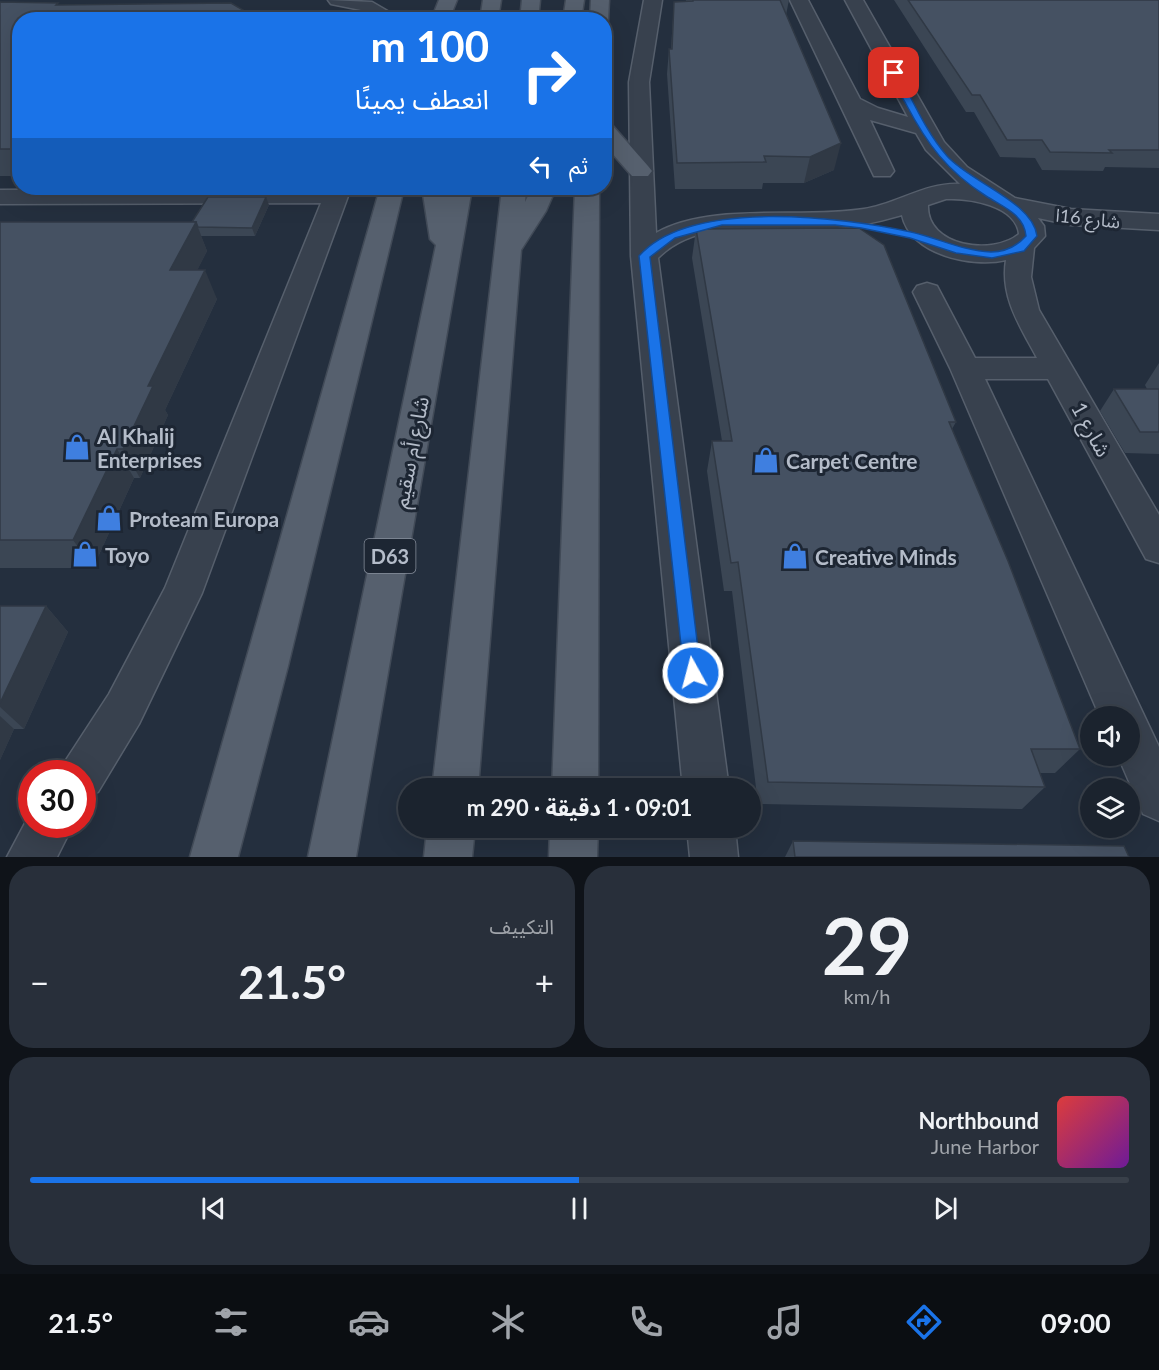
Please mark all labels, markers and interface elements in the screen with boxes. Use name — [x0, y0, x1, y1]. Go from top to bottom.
text: 100 m — [371, 21, 489, 71]
icon: right — [510, 36, 588, 114]
pin — [868, 47, 919, 98]
icon: arrive — [877, 56, 910, 89]
text: انعطف يمينًا — [355, 82, 489, 115]
icon: left — [524, 150, 557, 183]
text: ثم — [569, 152, 588, 179]
street label: شارع 16ا — [1054, 204, 1121, 236]
street label: شارع أم سقيم — [387, 394, 438, 511]
street label: شارع 1 — [1063, 397, 1117, 463]
place label: Al Khalij Enterprises — [96, 423, 202, 472]
shop icon: Al Khalij Enterprises — [62, 432, 92, 462]
shop icon: Carpet Centre — [751, 445, 781, 475]
place label: Carpet Centre — [786, 448, 917, 473]
shop icon: Proteam Europa — [94, 503, 124, 533]
place label: Proteam Europa — [129, 506, 279, 531]
shop icon: Toyo — [70, 539, 100, 569]
road number: D63 — [364, 539, 416, 573]
shop icon: Creative Minds — [780, 541, 810, 571]
place label: Toyo — [105, 542, 150, 567]
place label: Creative Minds — [815, 544, 957, 569]
position arrow — [661, 641, 725, 705]
map controls — [1080, 706, 1140, 838]
button: sound — [1080, 706, 1140, 766]
speed limit sign: 30 — [18, 760, 96, 838]
button: layers — [1080, 778, 1140, 838]
text: 09:01 · 1 دقيقة · 290 m — [467, 794, 692, 821]
text: 29 — [822, 898, 912, 992]
text: التكييف — [490, 914, 554, 938]
text: 21.5° — [238, 955, 346, 1009]
text: − — [30, 962, 49, 1002]
text: + — [535, 962, 554, 1002]
text: km/h — [844, 984, 890, 1008]
text: Northbound — [919, 1107, 1039, 1134]
text: June Harbor — [931, 1134, 1039, 1158]
icon: previous — [197, 1192, 230, 1225]
icon: pause — [563, 1192, 596, 1225]
icon: next — [929, 1192, 962, 1225]
icon: filters — [210, 1301, 252, 1343]
icon: car — [348, 1301, 390, 1343]
icon: climate — [487, 1301, 529, 1343]
icon: phone — [625, 1301, 667, 1343]
icon: music — [764, 1301, 806, 1343]
icon: directions — [903, 1301, 945, 1343]
text: 21.5° — [48, 1306, 113, 1339]
text: 09:00 — [1041, 1306, 1111, 1339]

